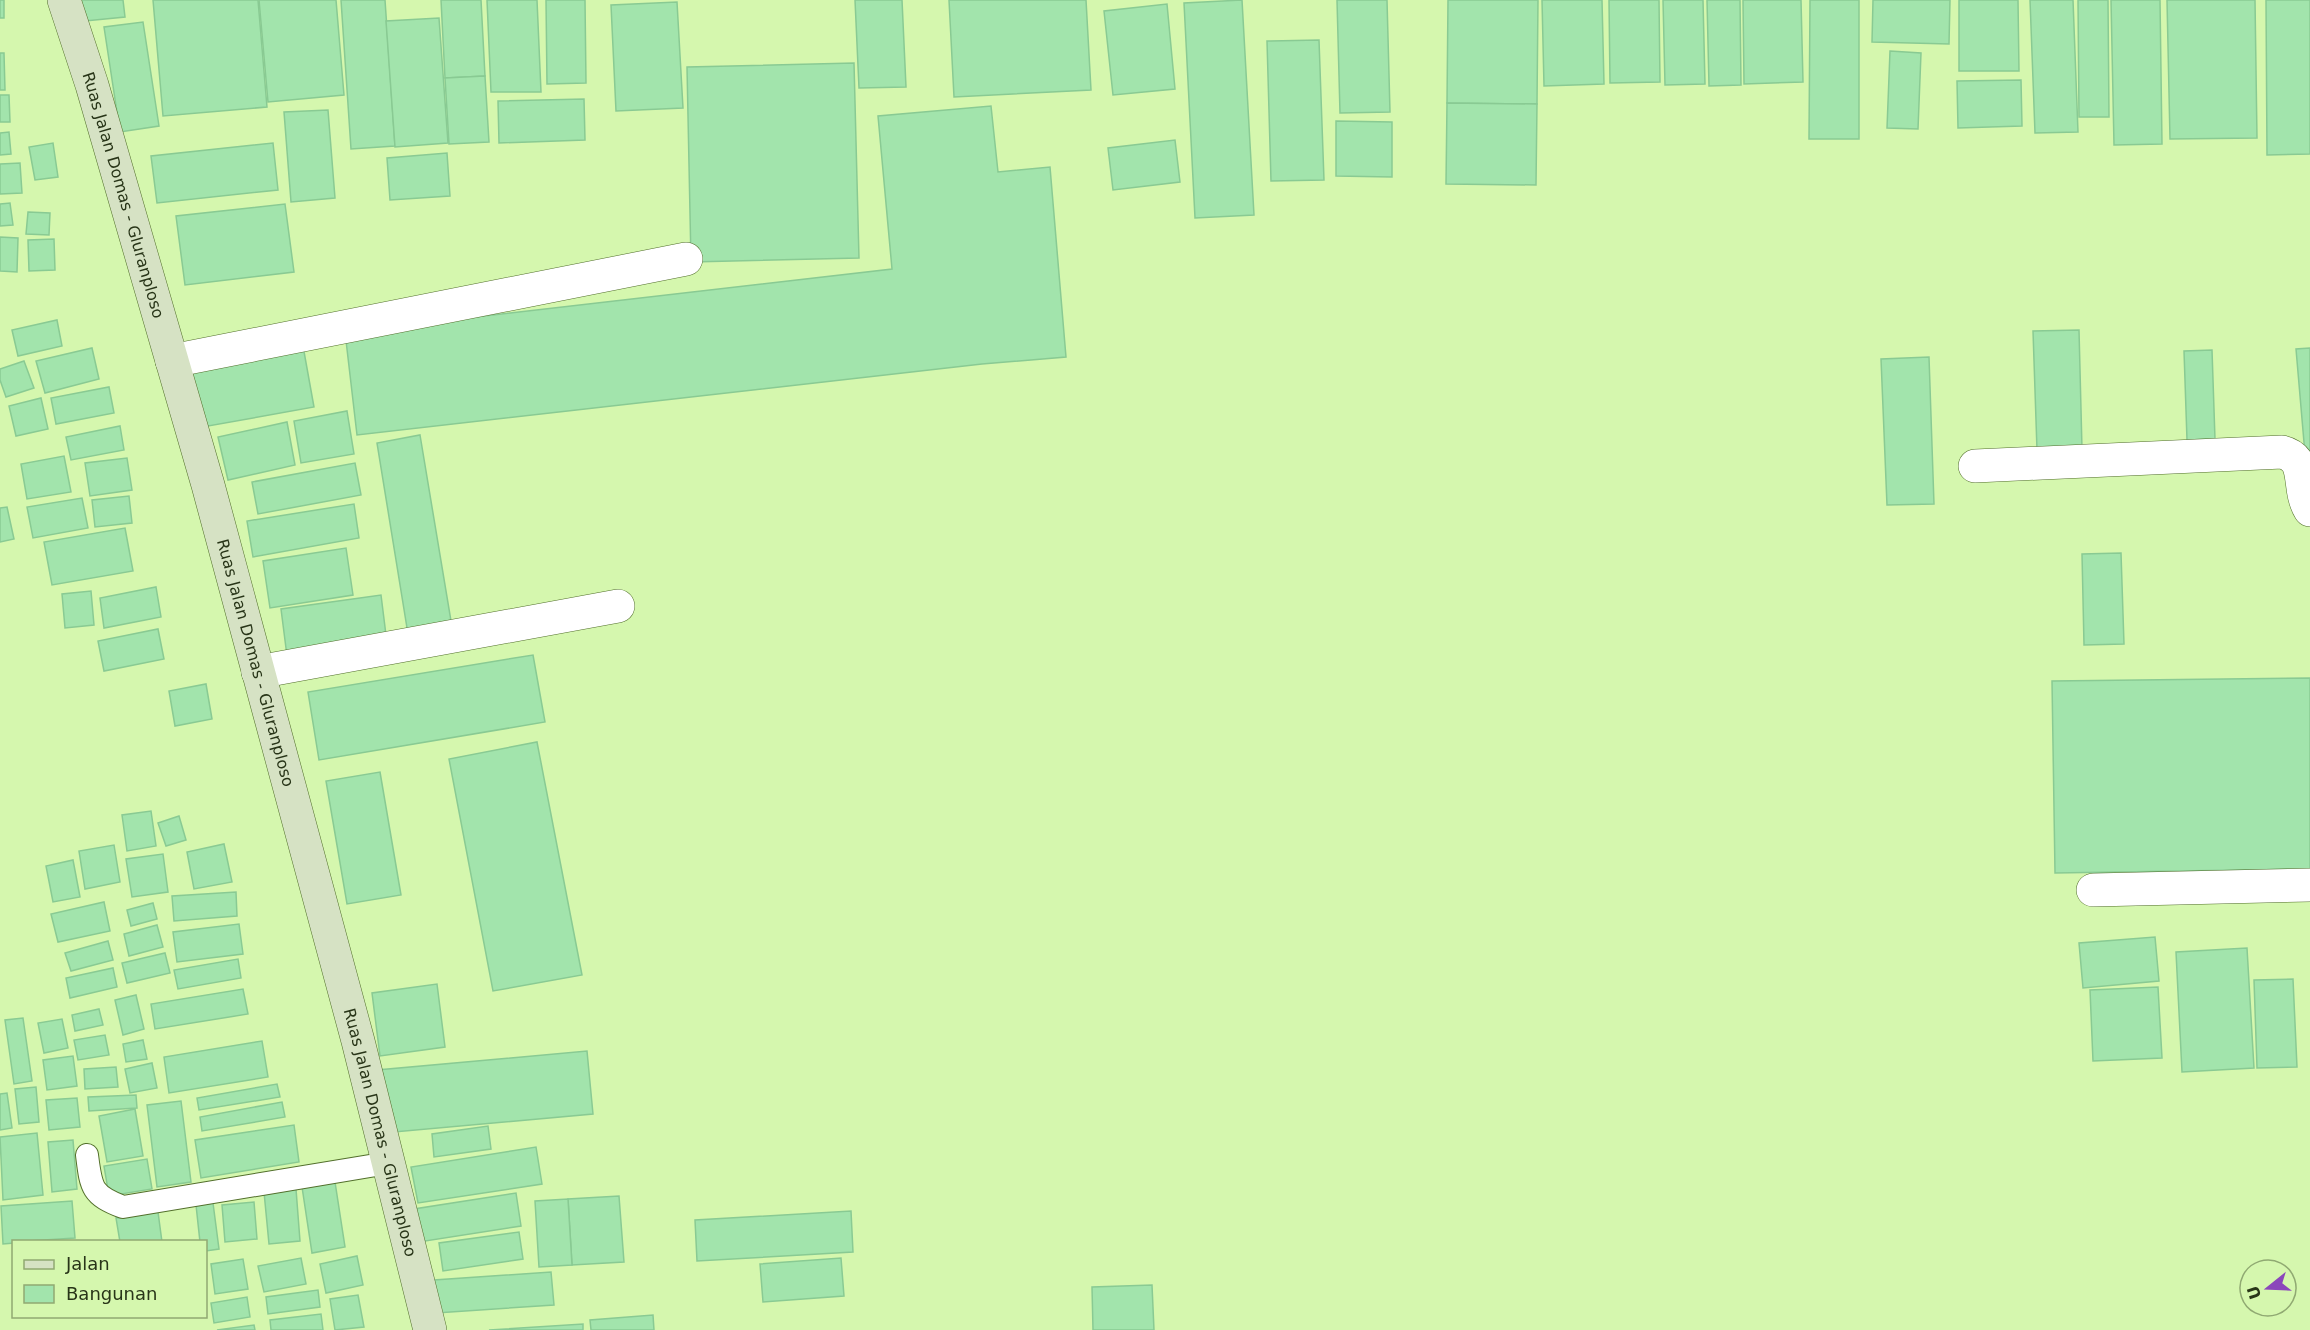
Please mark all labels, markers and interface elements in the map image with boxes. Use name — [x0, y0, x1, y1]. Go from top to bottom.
street label: Ruas Jalan Domas - Gluranploso — [78, 69, 168, 321]
street label: Ruas Jalan Domas - Gluranploso — [213, 537, 298, 789]
street label: Ruas Jalan Domas - Gluranploso — [340, 1006, 420, 1259]
legend — [12, 1240, 207, 1318]
text: Jalan — [65, 1253, 110, 1274]
north arrow — [2238, 1258, 2298, 1318]
text: Bangunan — [66, 1283, 157, 1304]
text: U — [2243, 1283, 2265, 1302]

